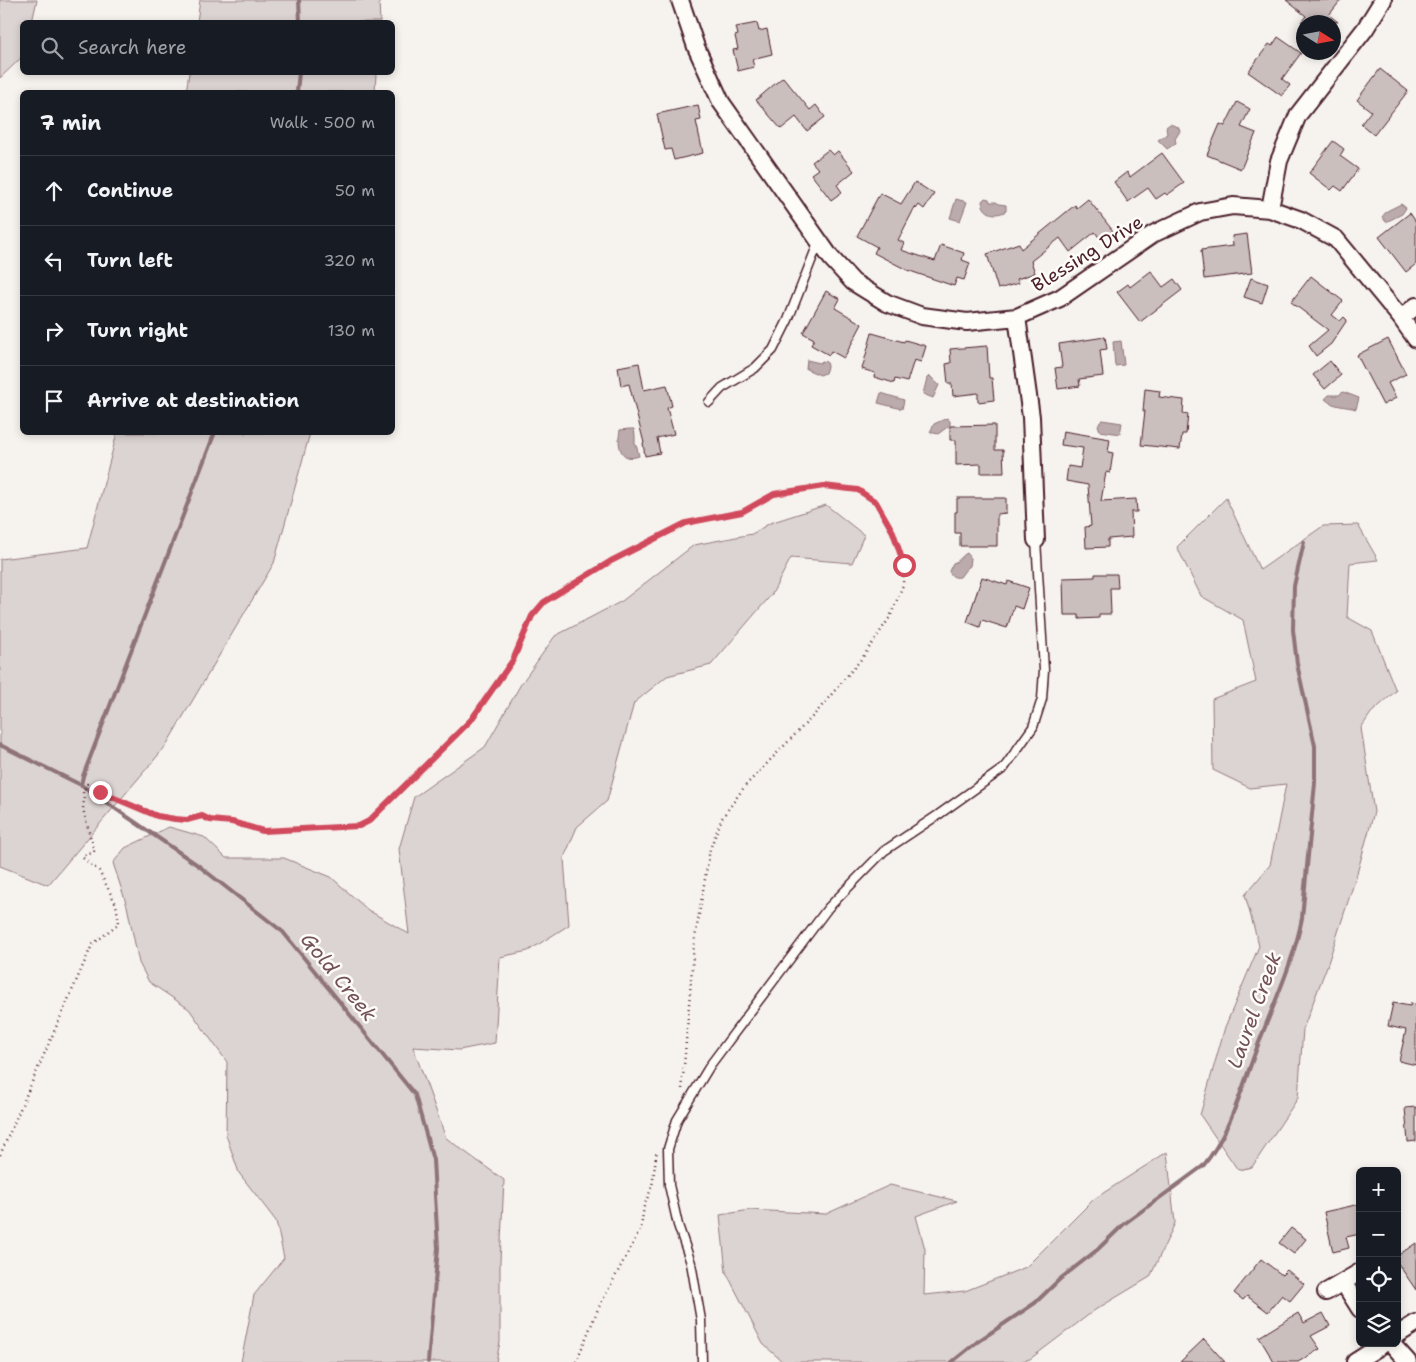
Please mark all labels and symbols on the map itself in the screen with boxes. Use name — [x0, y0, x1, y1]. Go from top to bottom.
north arrow — [1296, 15, 1341, 60]
street label: Blessing Drive — [1027, 209, 1148, 298]
route start — [893, 554, 916, 577]
route end — [89, 781, 112, 804]
water label: Gold Creek — [295, 927, 383, 1027]
water label: Laurel Creek — [1221, 948, 1287, 1072]

